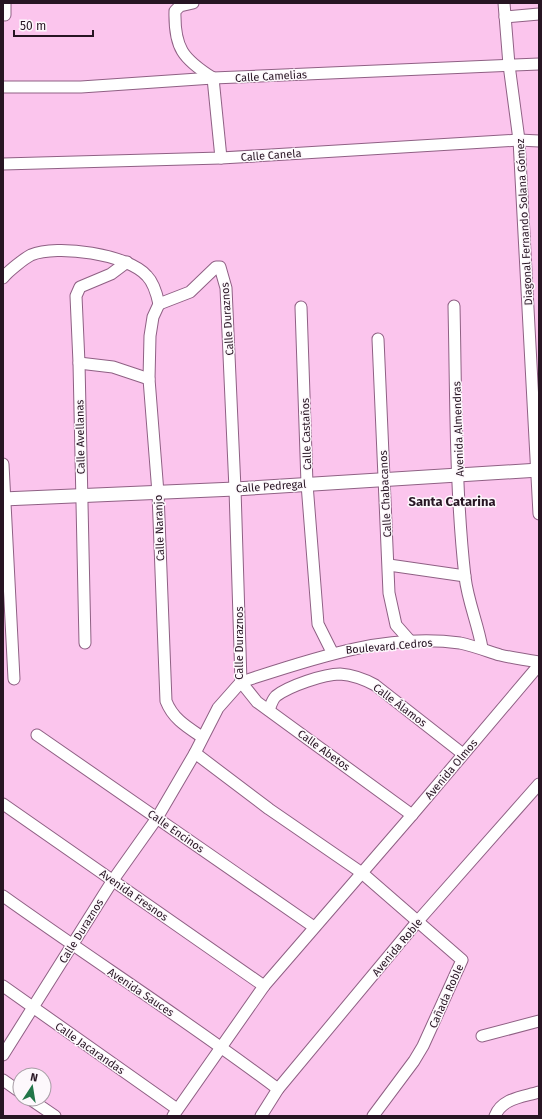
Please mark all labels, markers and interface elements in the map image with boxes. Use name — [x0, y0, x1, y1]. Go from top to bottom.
scale bar — [14, 12, 93, 38]
text: 50 m — [20, 19, 46, 33]
street label: Calle Camelias — [235, 68, 307, 85]
street label: Diagonal Fernando Solana Gómez — [514, 138, 535, 306]
street label: Calle Canela — [240, 147, 302, 164]
street label: Calle Duraznos — [218, 282, 237, 356]
street label: Avenida Almendras — [450, 381, 467, 477]
street label: Calle Castaños — [299, 398, 314, 470]
street label: Calle Avellanas — [73, 400, 88, 474]
street label: Calle Chabacanos — [377, 450, 394, 538]
street label: Calle Pedregal — [235, 478, 307, 495]
district label: Santa Catarina — [408, 494, 496, 509]
street label: Calle Naranjo — [152, 495, 167, 561]
street label: Calle Duraznos — [233, 606, 246, 680]
street label: Boulevard Cedros — [345, 636, 433, 657]
street label: Calle Álamos — [370, 680, 430, 730]
street label: Calle Abetos — [295, 727, 352, 774]
street label: Avenida Olmos — [422, 737, 480, 802]
street label: Calle Encinos — [145, 807, 206, 856]
street label: Avenida Fresnos — [97, 867, 171, 924]
street label: Calle Duraznos — [56, 897, 106, 966]
street label: Avenida Roble — [369, 916, 425, 979]
street label: Cañada Roble — [427, 962, 466, 1030]
street label: Avenida Sauces — [105, 965, 176, 1019]
street label: Calle Jacarandas — [53, 1020, 127, 1077]
north arrow — [12, 1067, 52, 1107]
text: N — [29, 1071, 39, 1085]

